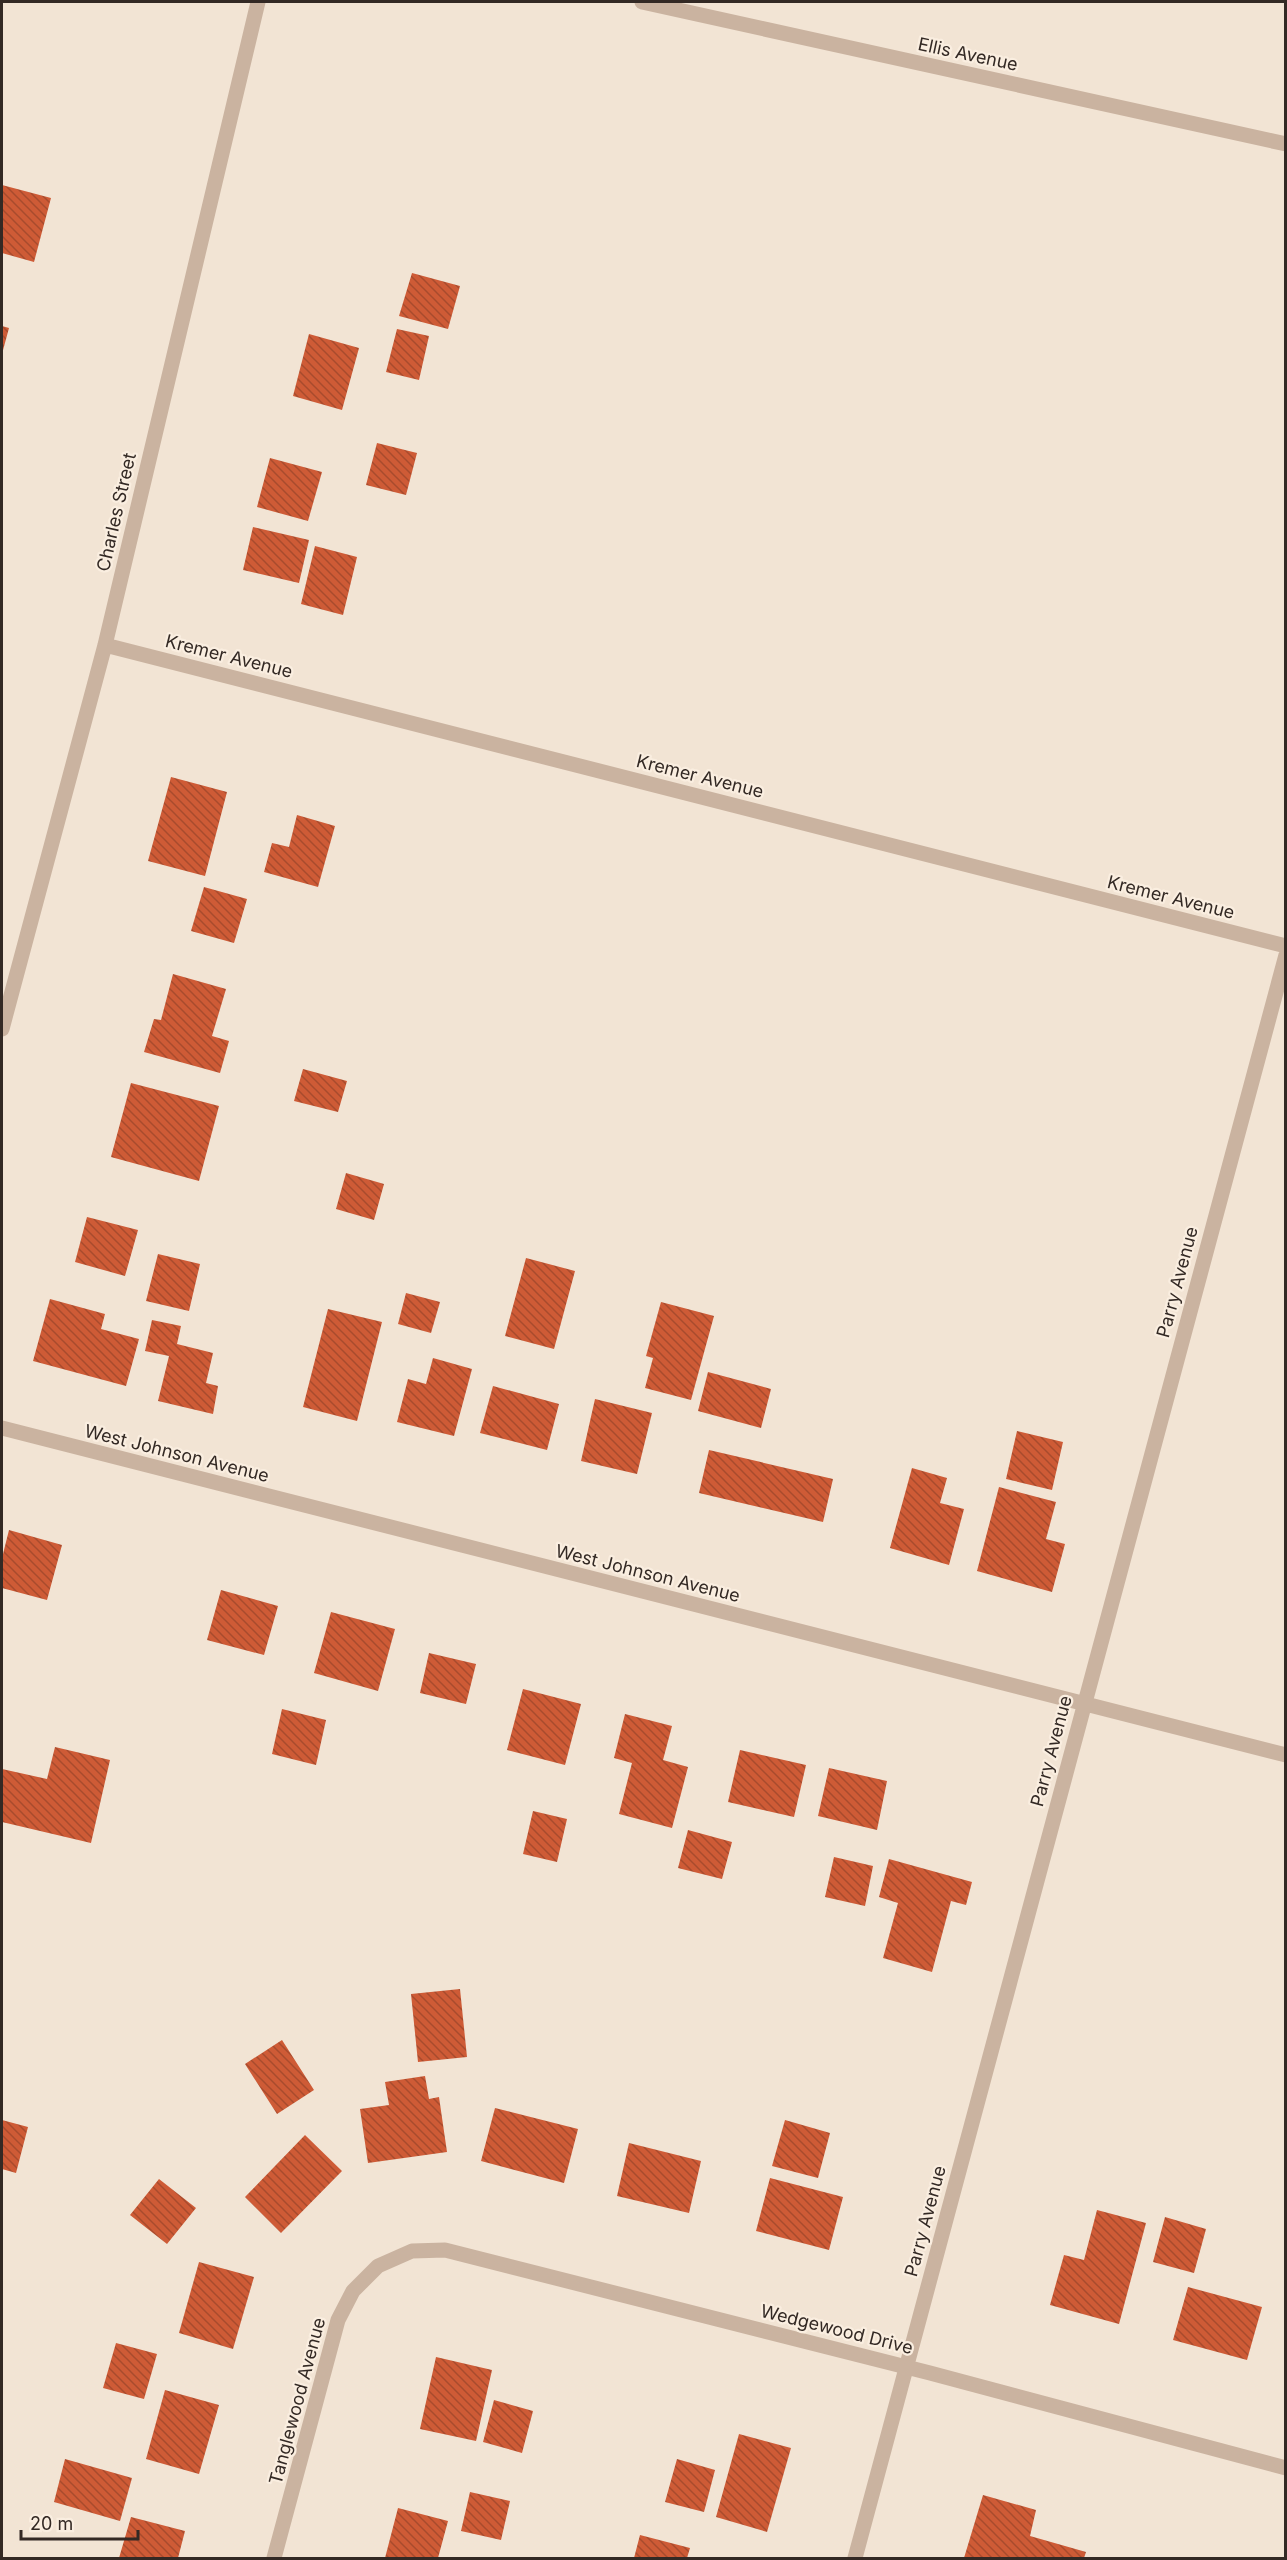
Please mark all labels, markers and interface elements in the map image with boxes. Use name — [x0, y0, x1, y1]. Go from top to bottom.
street label: Ellis Avenue — [916, 33, 1020, 75]
street label: Charles Street — [92, 451, 140, 573]
street label: Kremer Avenue — [163, 630, 295, 682]
street label: Kremer Avenue — [634, 750, 766, 802]
street label: Kremer Avenue — [1105, 871, 1237, 923]
street label: Parry Avenue — [1152, 1224, 1202, 1340]
street label: West Johnson Avenue — [83, 1420, 271, 1486]
street label: West Johnson Avenue — [554, 1540, 742, 1606]
street label: Parry Avenue — [1026, 1693, 1076, 1809]
street label: Parry Avenue — [900, 2163, 950, 2279]
street label: Wedgewood Drive — [759, 2300, 915, 2358]
street label: Tanglewood Avenue — [265, 2315, 329, 2487]
scale bar — [21, 2503, 138, 2541]
text: 20 m — [30, 2513, 73, 2534]

